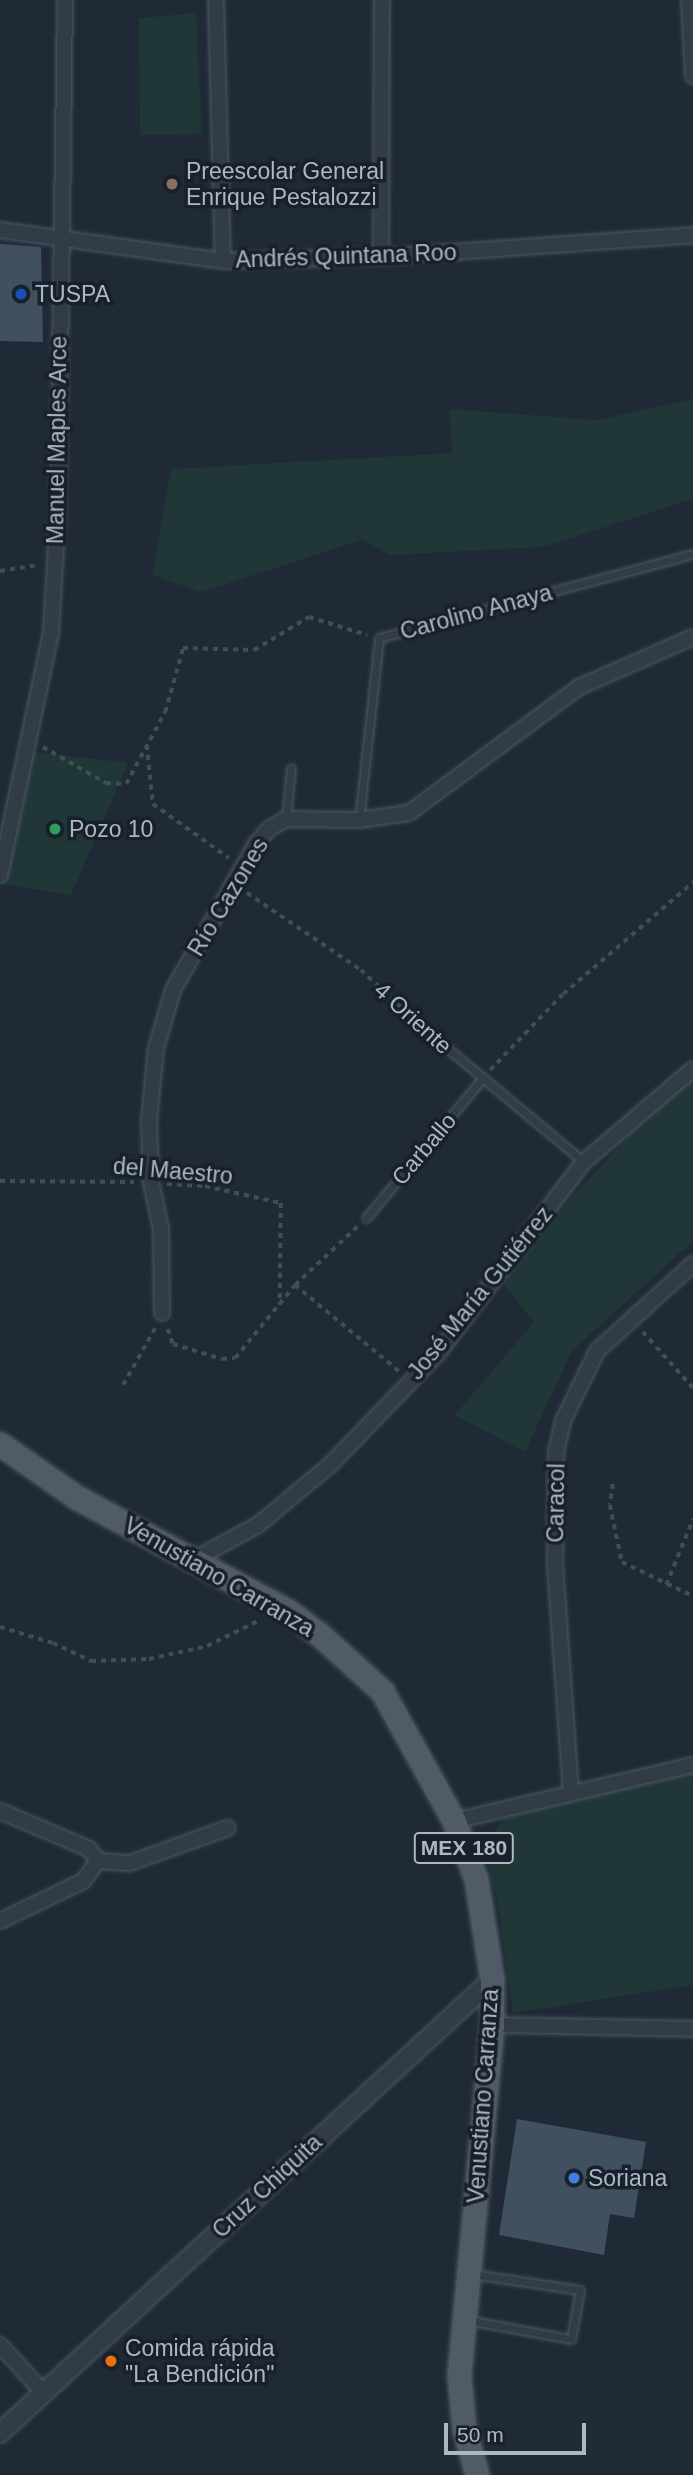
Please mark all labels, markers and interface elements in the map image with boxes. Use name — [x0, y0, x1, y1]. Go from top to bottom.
place label: Preescolar General Enrique Pestalozzi — [186, 157, 384, 211]
marker: Preescolar General Enrique Pestalozzi — [164, 176, 180, 192]
street label: Andrés Quintana Roo — [235, 238, 457, 274]
place label: TUSPA — [35, 280, 110, 308]
marker: TUSPA — [13, 286, 29, 302]
street label: Manuel Maples Arce — [41, 335, 73, 545]
street label: Carolino Anaya — [396, 578, 556, 646]
place label: Pozo 10 — [69, 815, 153, 843]
marker: Pozo 10 — [47, 821, 63, 837]
street label: Río Cazones — [182, 833, 274, 961]
street label: 4 Oriente — [369, 976, 457, 1060]
street label: Carballo — [386, 1107, 462, 1191]
street label: del Maestro — [112, 1152, 234, 1190]
street label: José María Gutiérrez — [402, 1201, 558, 1385]
street label: Caracol — [542, 1463, 570, 1543]
street label: Venustiano Carranza — [119, 1511, 319, 1643]
road number: MEX 180 — [413, 1830, 515, 1866]
street label: Venustiano Carranza — [462, 1988, 504, 2204]
street label: Cruz Chiquita — [207, 2128, 327, 2244]
place label: Soriana — [588, 2164, 667, 2192]
marker: Soriana — [566, 2170, 582, 2186]
place label: Comida rápida "La Bendición" — [125, 2334, 275, 2388]
marker: Comida rápida "La Bendición" — [103, 2353, 119, 2369]
scale bar — [448, 2408, 590, 2452]
text: 50 m — [457, 2423, 504, 2446]

